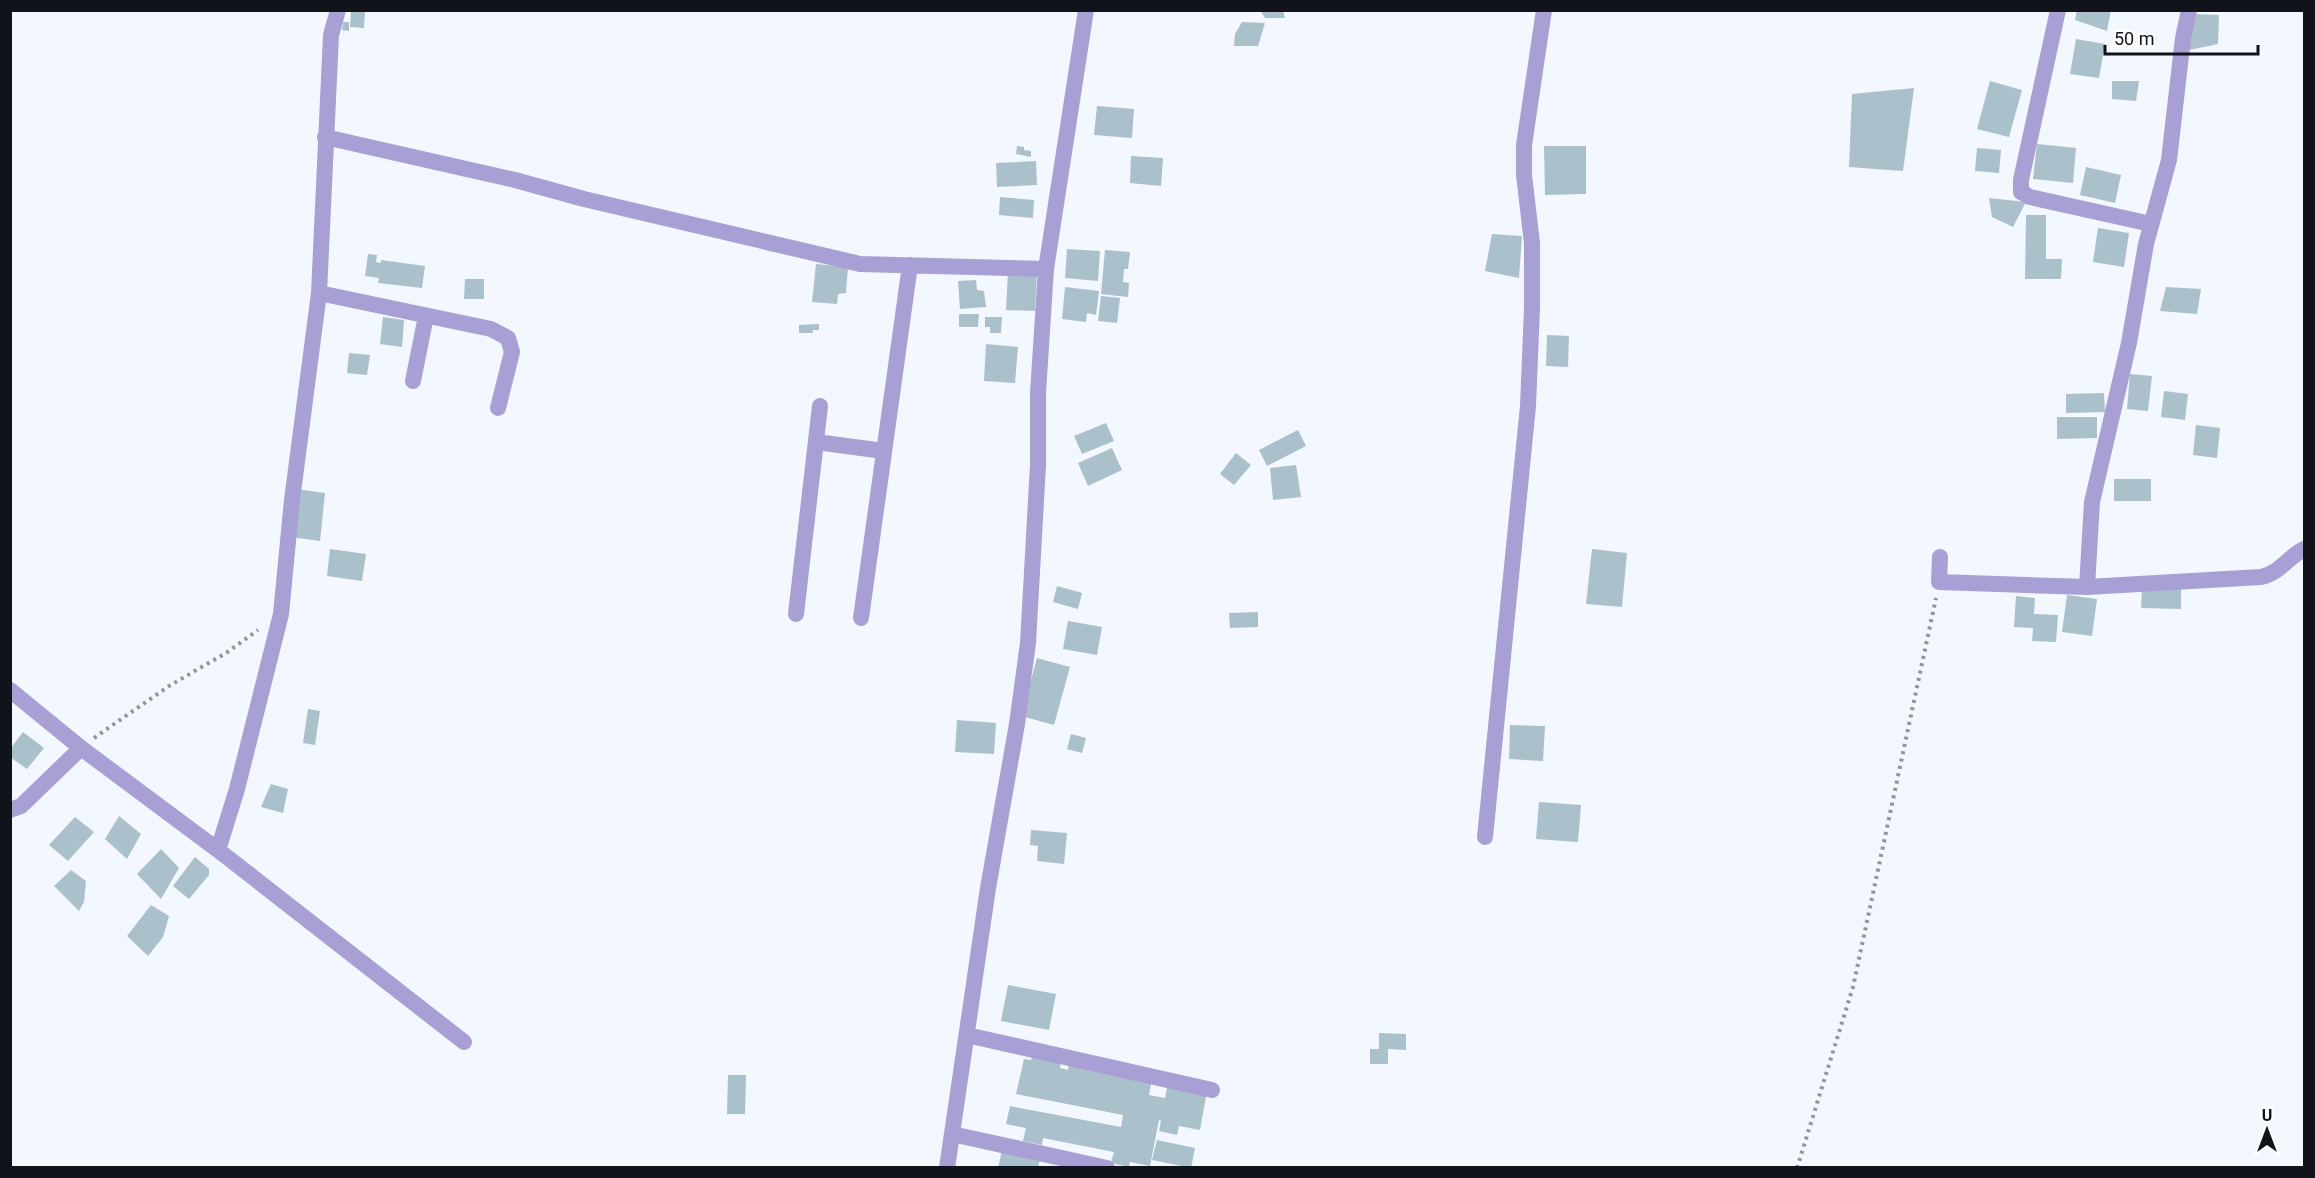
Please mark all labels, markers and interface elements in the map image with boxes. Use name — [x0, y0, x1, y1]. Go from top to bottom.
scale bar — [2105, 18, 2258, 56]
text: 50 m — [2114, 28, 2154, 49]
north arrow — [2237, 1100, 2297, 1160]
text: U — [2262, 1106, 2272, 1125]

